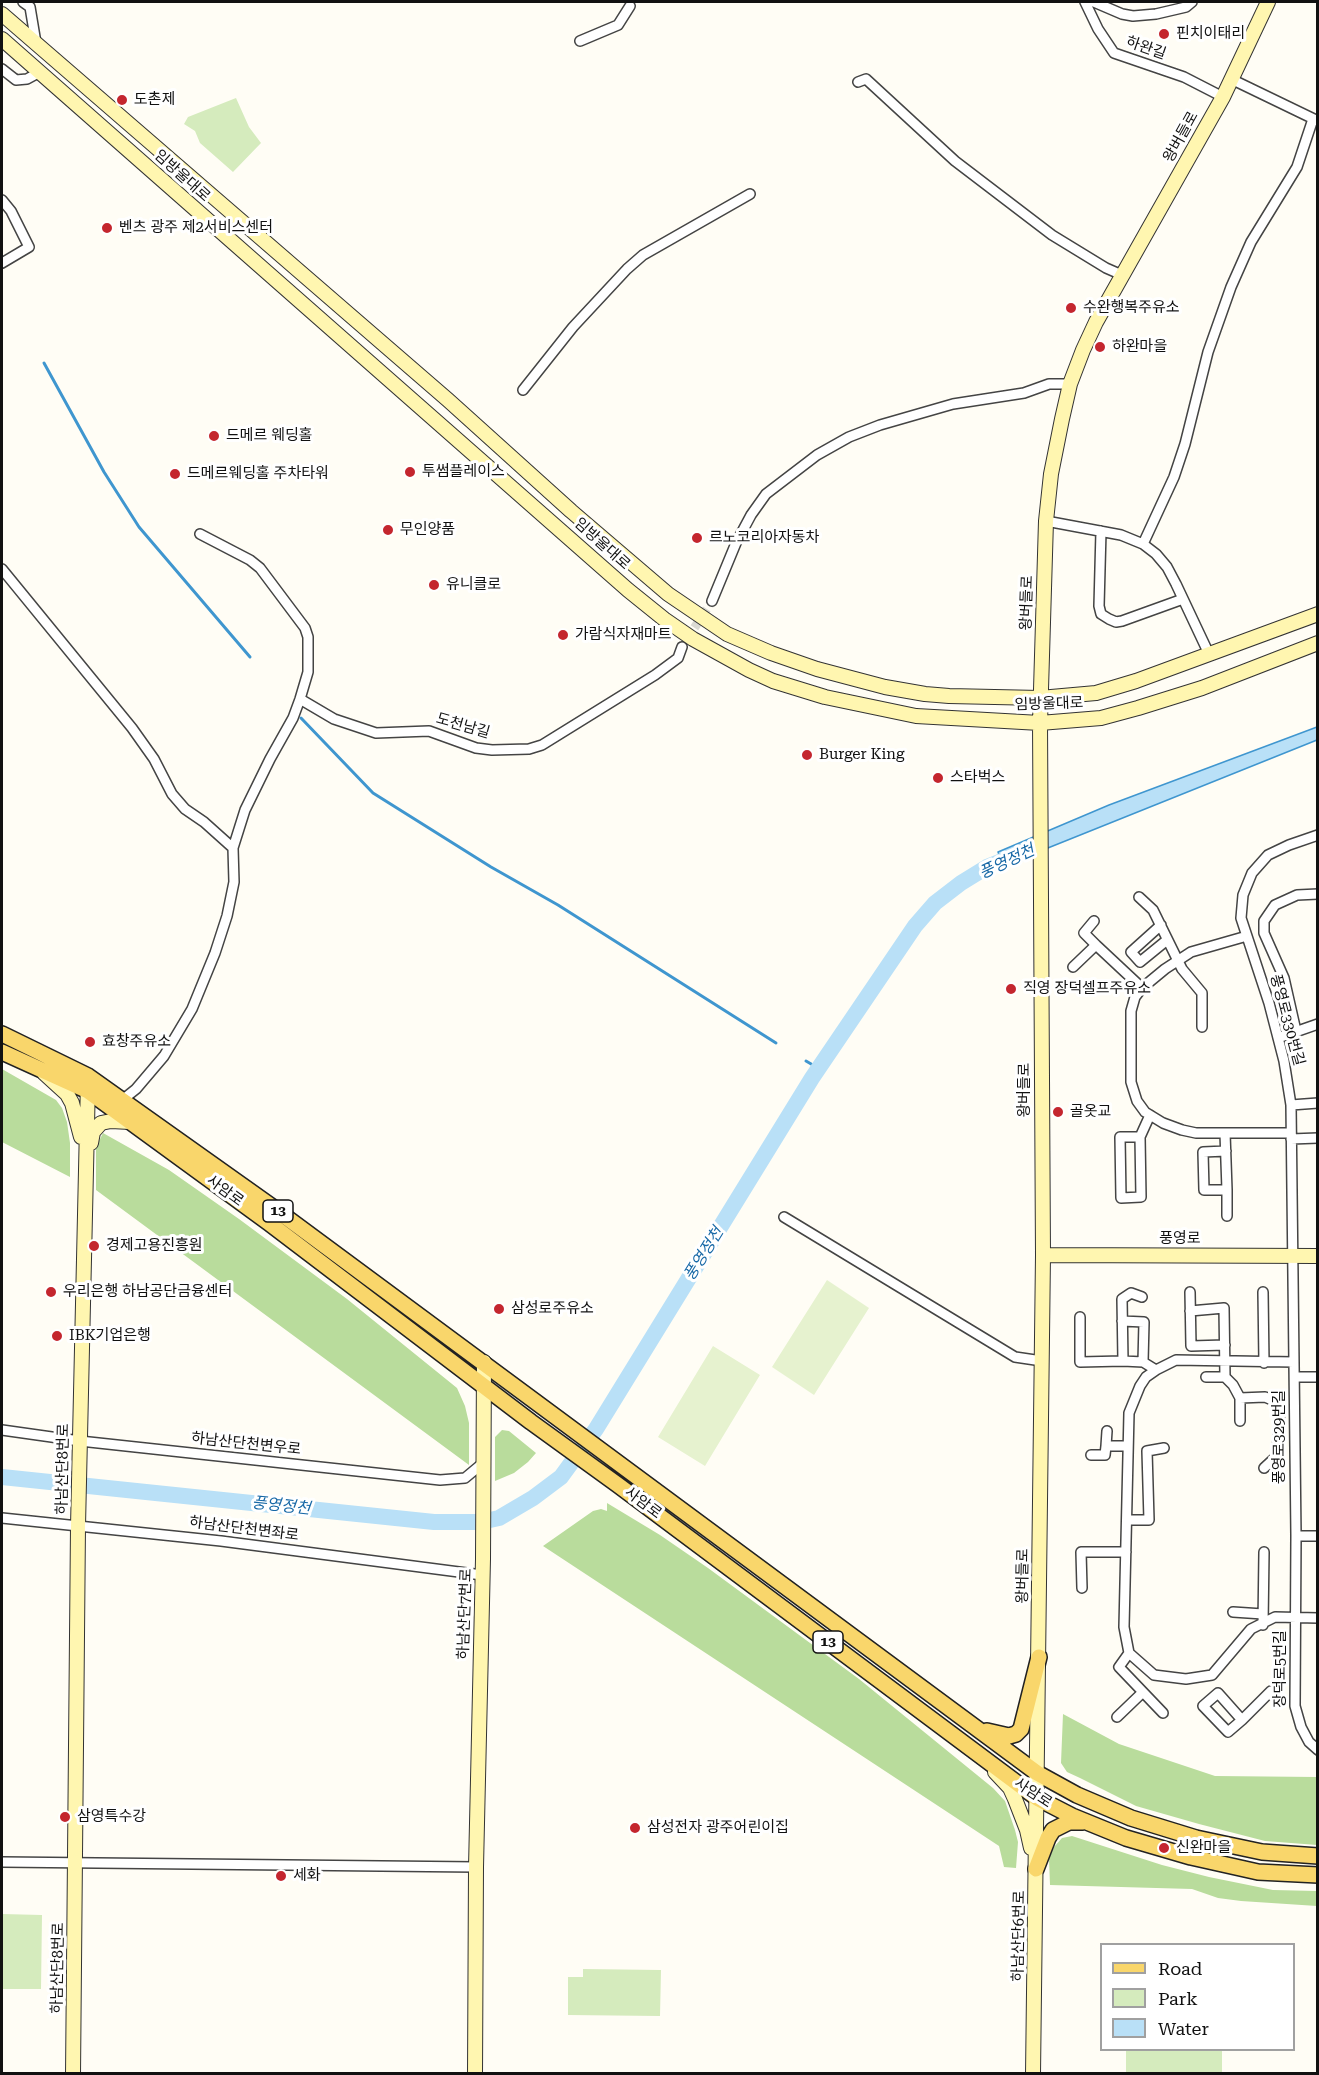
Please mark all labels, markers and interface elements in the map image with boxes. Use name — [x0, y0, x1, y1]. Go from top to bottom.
place label: 핀치이태리 — [1176, 25, 1245, 43]
marker: 핀치이태리 — [1157, 27, 1171, 41]
street label: 하완길 — [1123, 33, 1169, 63]
place label: 도촌제 — [134, 91, 175, 109]
marker: 도촌제 — [115, 93, 129, 107]
street label: 왕버들로 — [1160, 108, 1202, 166]
street label: 임방울대로 — [150, 146, 214, 206]
place label: 벤츠 광주 제2서비스센터 — [119, 219, 273, 237]
marker: 벤츠 광주 제2서비스센터 — [100, 221, 114, 235]
place label: 수완행복주유소 — [1083, 299, 1180, 317]
marker: 수완행복주유소 — [1064, 301, 1078, 315]
place label: 하완마을 — [1112, 338, 1167, 356]
marker: 하완마을 — [1093, 340, 1107, 354]
place label: 드메르 웨딩홀 — [226, 427, 313, 445]
marker: 드메르 웨딩홀 — [207, 429, 221, 443]
place label: 투썸플레이스 — [422, 463, 505, 481]
place label: 드메르웨딩홀 주차타워 — [187, 465, 329, 483]
marker: 투썸플레이스 — [403, 465, 417, 479]
marker: 드메르웨딩홀 주차타워 — [168, 467, 182, 481]
street label: 임방울대로 — [570, 514, 634, 574]
place label: 무인양품 — [400, 521, 455, 539]
marker: 무인양품 — [381, 523, 395, 537]
place label: 르노코리아자동차 — [709, 529, 819, 547]
marker: 르노코리아자동차 — [690, 531, 704, 545]
street label: 왕버들로 — [1017, 575, 1037, 631]
place label: 유니클로 — [446, 576, 501, 594]
marker: 유니클로 — [427, 578, 441, 592]
place label: 가람식자재마트 — [575, 626, 672, 644]
marker: 가람식자재마트 — [556, 628, 570, 642]
street label: 임방울대로 — [1014, 694, 1084, 714]
street label: 도천남길 — [434, 710, 492, 742]
place label: Burger King — [819, 746, 904, 764]
marker: Burger King — [800, 748, 814, 762]
place label: 스타벅스 — [950, 769, 1005, 787]
marker: 스타벅스 — [931, 771, 945, 785]
water label: 풍영정천 — [976, 841, 1038, 883]
street label: 풍영로330번길 — [1266, 972, 1308, 1068]
place label: 직영 장덕셀프주유소 — [1023, 980, 1151, 998]
marker: 직영 장덕셀프주유소 — [1004, 982, 1018, 996]
place label: 효창주유소 — [102, 1033, 171, 1051]
marker: 효창주유소 — [83, 1035, 97, 1049]
street label: 왕버들로 — [1016, 1062, 1034, 1118]
place label: 골옷교 — [1070, 1103, 1111, 1121]
marker: 골옷교 — [1051, 1105, 1065, 1119]
street label: 사암로 — [203, 1172, 247, 1210]
road number: 13 — [263, 1200, 293, 1222]
water label: 풍영정천 — [680, 1224, 728, 1284]
street label: 풍영로 — [1159, 1230, 1201, 1248]
place label: 경제고용진흥원 — [106, 1237, 203, 1255]
marker: 경제고용진흥원 — [87, 1239, 101, 1253]
place label: 우리은행 하남공단금융센터 — [63, 1283, 232, 1301]
marker: 우리은행 하남공단금융센터 — [44, 1285, 58, 1299]
place label: 삼성로주유소 — [511, 1300, 594, 1318]
marker: 삼성로주유소 — [492, 1302, 506, 1316]
place label: IBK기업은행 — [69, 1327, 151, 1345]
marker: IBK기업은행 — [50, 1329, 64, 1343]
street label: 풍영로329번길 — [1271, 1390, 1289, 1484]
street label: 하남산단8번로 — [53, 1423, 73, 1515]
street label: 하남산단천변우로 — [190, 1429, 302, 1459]
street label: 사암로 — [621, 1483, 665, 1523]
water label: 풍영정천 — [251, 1493, 311, 1519]
street label: 하남산단천변좌로 — [188, 1513, 300, 1545]
street label: 왕버들로 — [1014, 1548, 1032, 1604]
street label: 하남산단7번로 — [454, 1568, 476, 1660]
street label: 장덕로5번길 — [1272, 1630, 1290, 1708]
road number: 13 — [813, 1631, 843, 1653]
street label: 사암로 — [1011, 1774, 1055, 1812]
place label: 삼영특수강 — [77, 1808, 146, 1826]
marker: 삼영특수강 — [58, 1810, 72, 1824]
place label: 삼성전자 광주어린이집 — [647, 1819, 789, 1837]
marker: 삼성전자 광주어린이집 — [628, 1821, 642, 1835]
place label: 신완마을 — [1176, 1839, 1231, 1857]
marker: 신완마을 — [1157, 1841, 1171, 1855]
place label: 세화 — [293, 1867, 321, 1885]
marker: 세화 — [274, 1869, 288, 1883]
street label: 하남산단6번로 — [1009, 1890, 1029, 1982]
street label: 하남산단8번로 — [48, 1922, 68, 2014]
legend — [1100, 1943, 1295, 2051]
text: Road — [1158, 1958, 1202, 1979]
text: Park — [1158, 1988, 1198, 2009]
text: Water — [1158, 2018, 1209, 2039]

